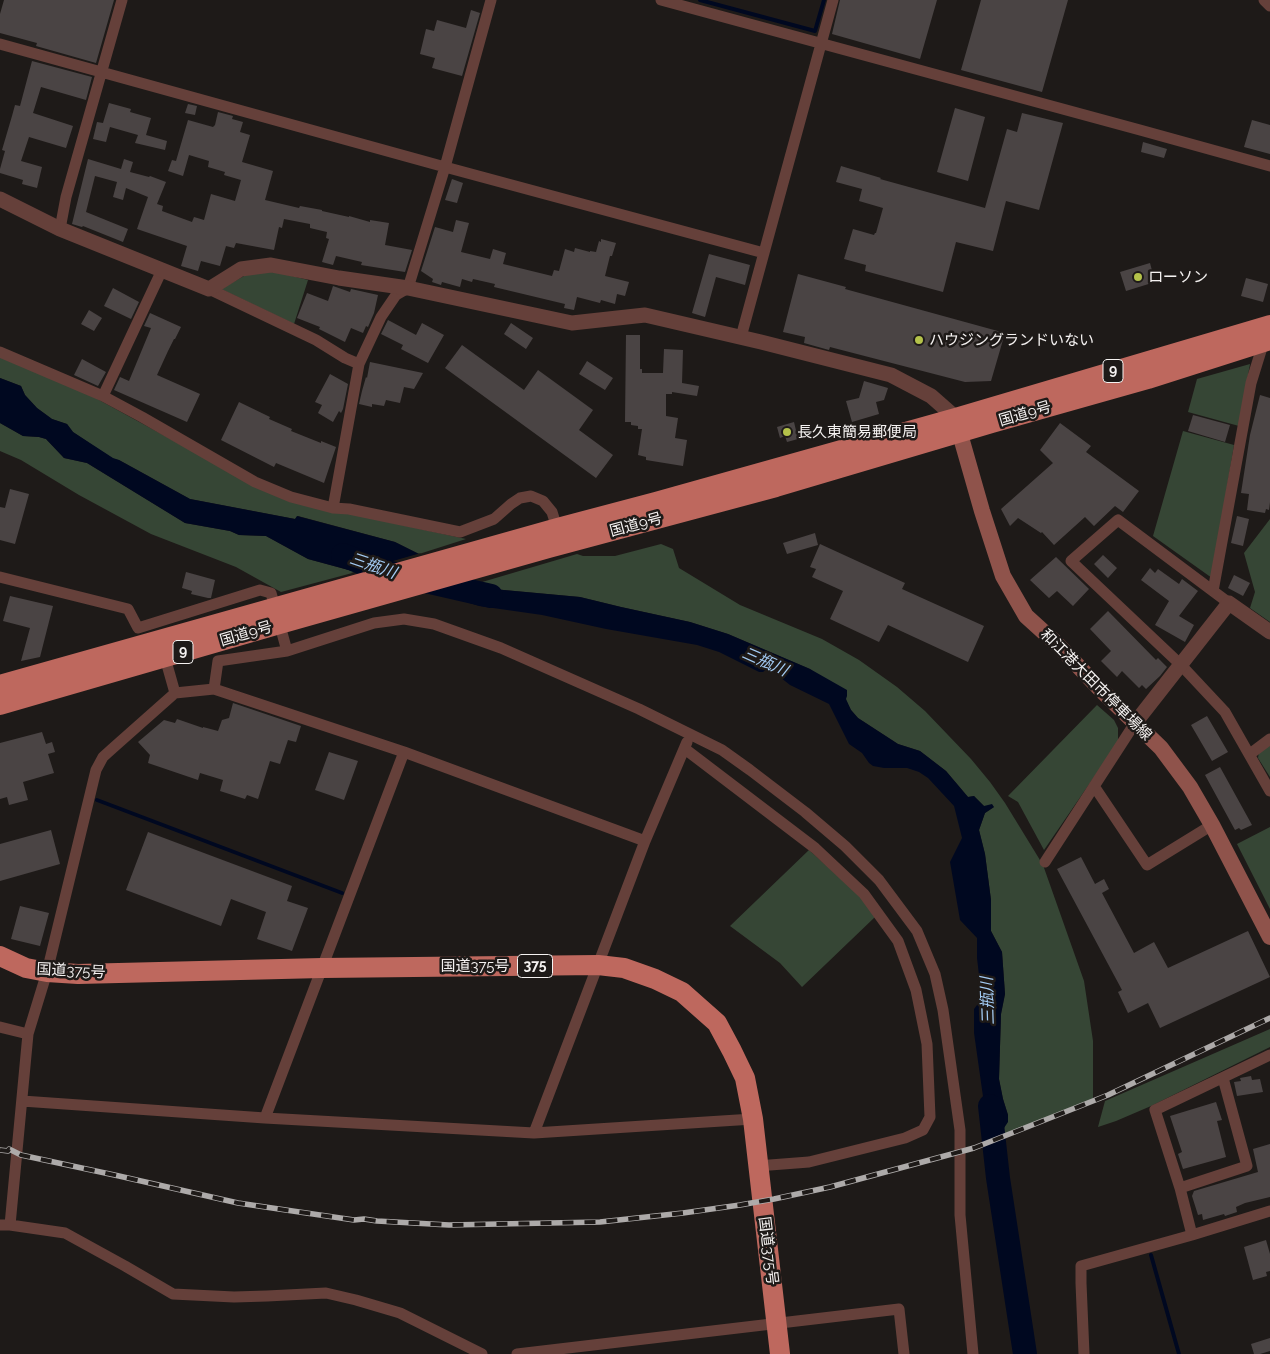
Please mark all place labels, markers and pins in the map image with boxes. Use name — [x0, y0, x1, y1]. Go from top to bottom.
place label: ローソン — [1148, 268, 1208, 286]
marker: ローソン — [1132, 271, 1144, 283]
place label: ハウジングランドいない — [929, 331, 1094, 349]
marker: ハウジングランドいない — [913, 334, 925, 346]
place label: 長久東簡易郵便局 — [797, 423, 917, 441]
marker: 長久東簡易郵便局 — [781, 426, 793, 438]

